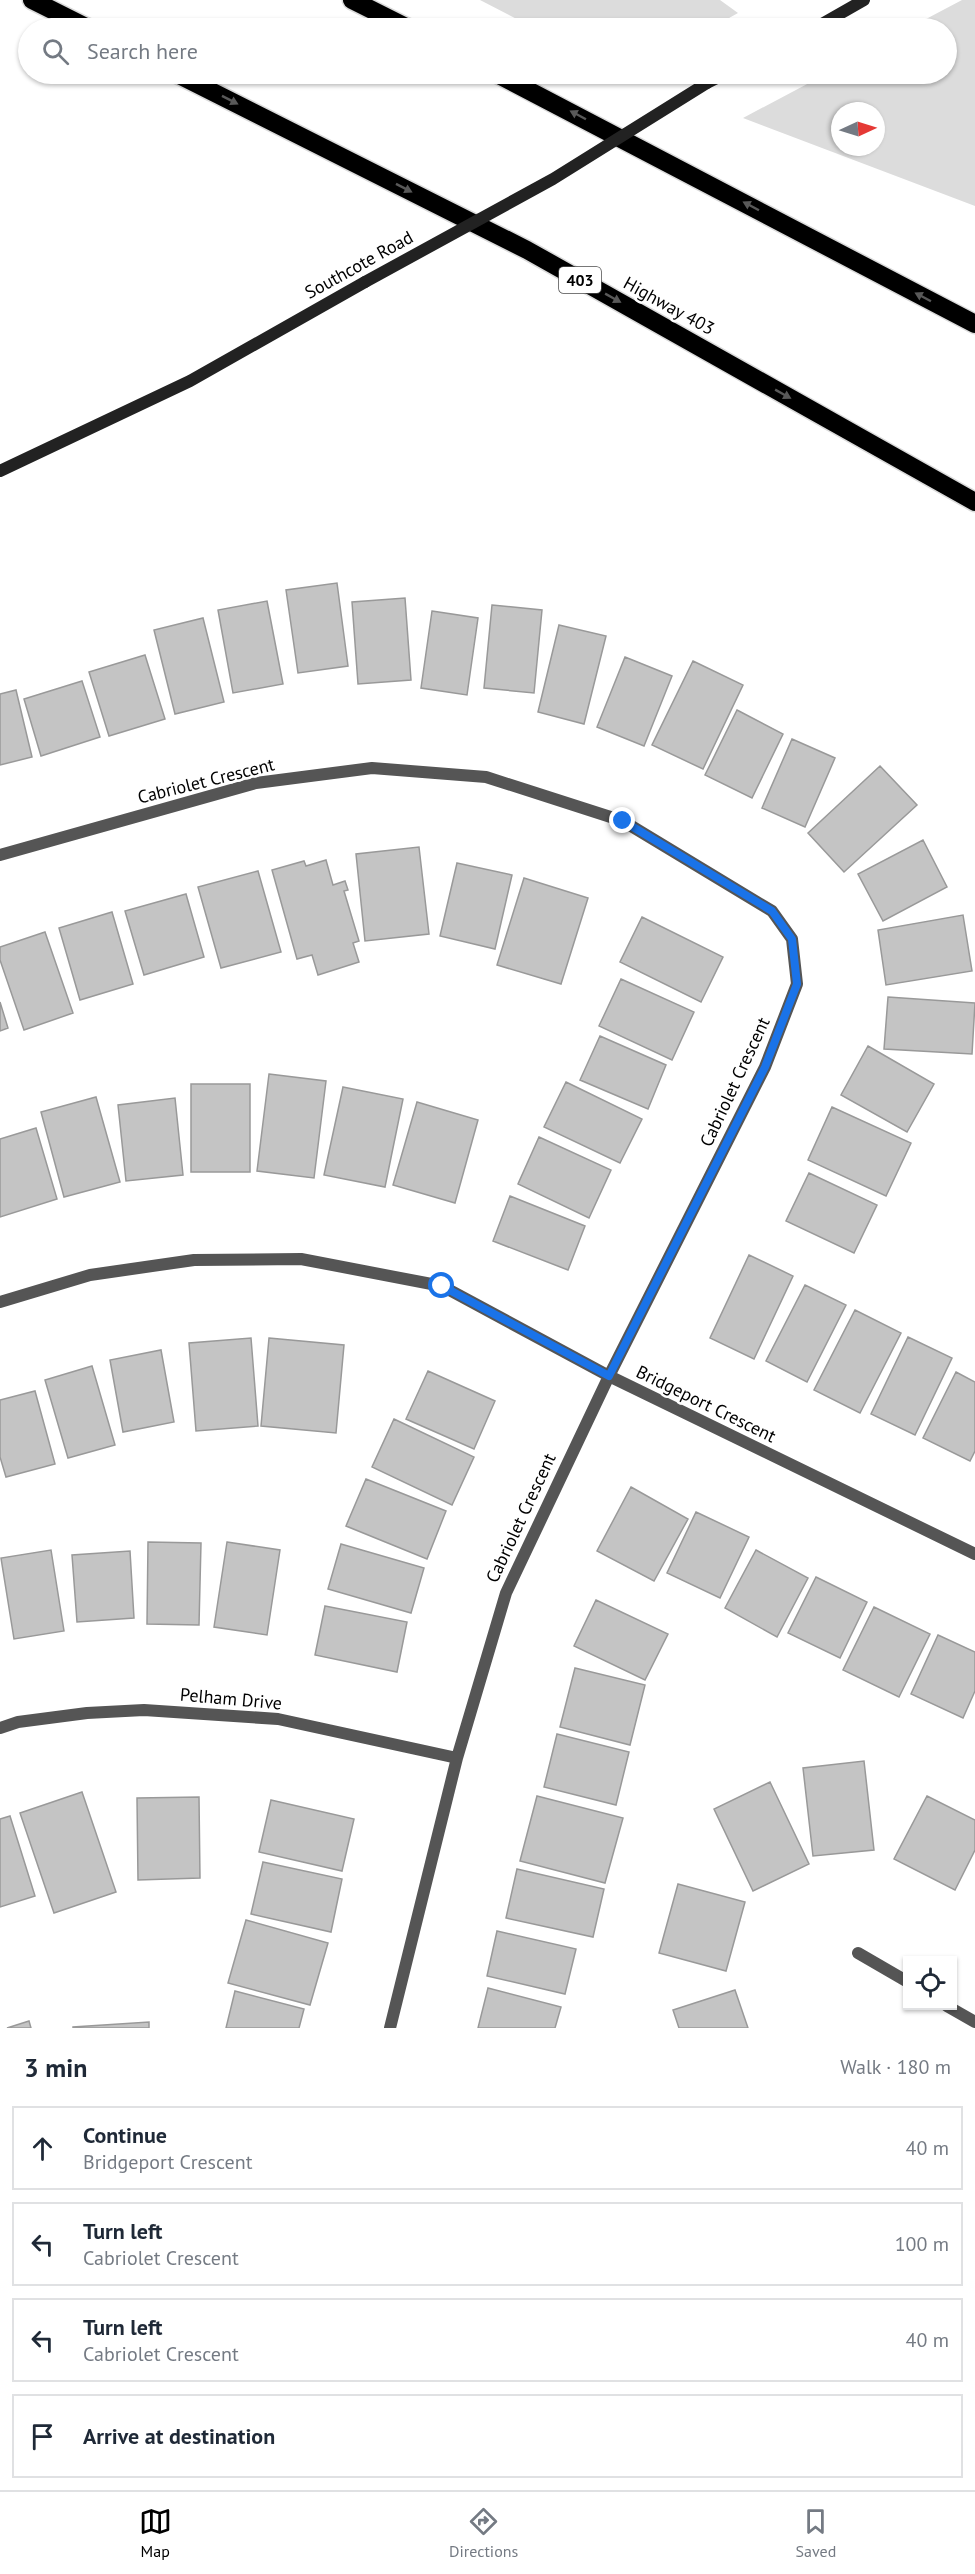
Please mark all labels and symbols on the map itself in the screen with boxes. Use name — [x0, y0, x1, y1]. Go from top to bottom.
one-way arrow — [221, 95, 238, 105]
north arrow — [831, 102, 885, 156]
one-way arrow — [570, 110, 587, 120]
one-way arrow — [395, 183, 412, 192]
one-way arrow — [742, 201, 759, 211]
street label: Southcote Road — [301, 225, 417, 304]
road number: 403 — [559, 267, 601, 293]
street label: Highway 403 — [620, 271, 719, 340]
one-way arrow — [915, 292, 932, 302]
one-way arrow — [605, 293, 622, 303]
one-way arrow — [775, 389, 792, 399]
street label: Cabriolet Crescent — [135, 752, 277, 809]
route end — [609, 807, 635, 833]
street label: Cabriolet Crescent — [695, 1013, 775, 1150]
route start — [428, 1272, 454, 1298]
street label: Bridgeport Crescent — [633, 1360, 780, 1447]
street label: Cabriolet Crescent — [481, 1449, 561, 1586]
street label: Pelham Drive — [179, 1683, 283, 1714]

